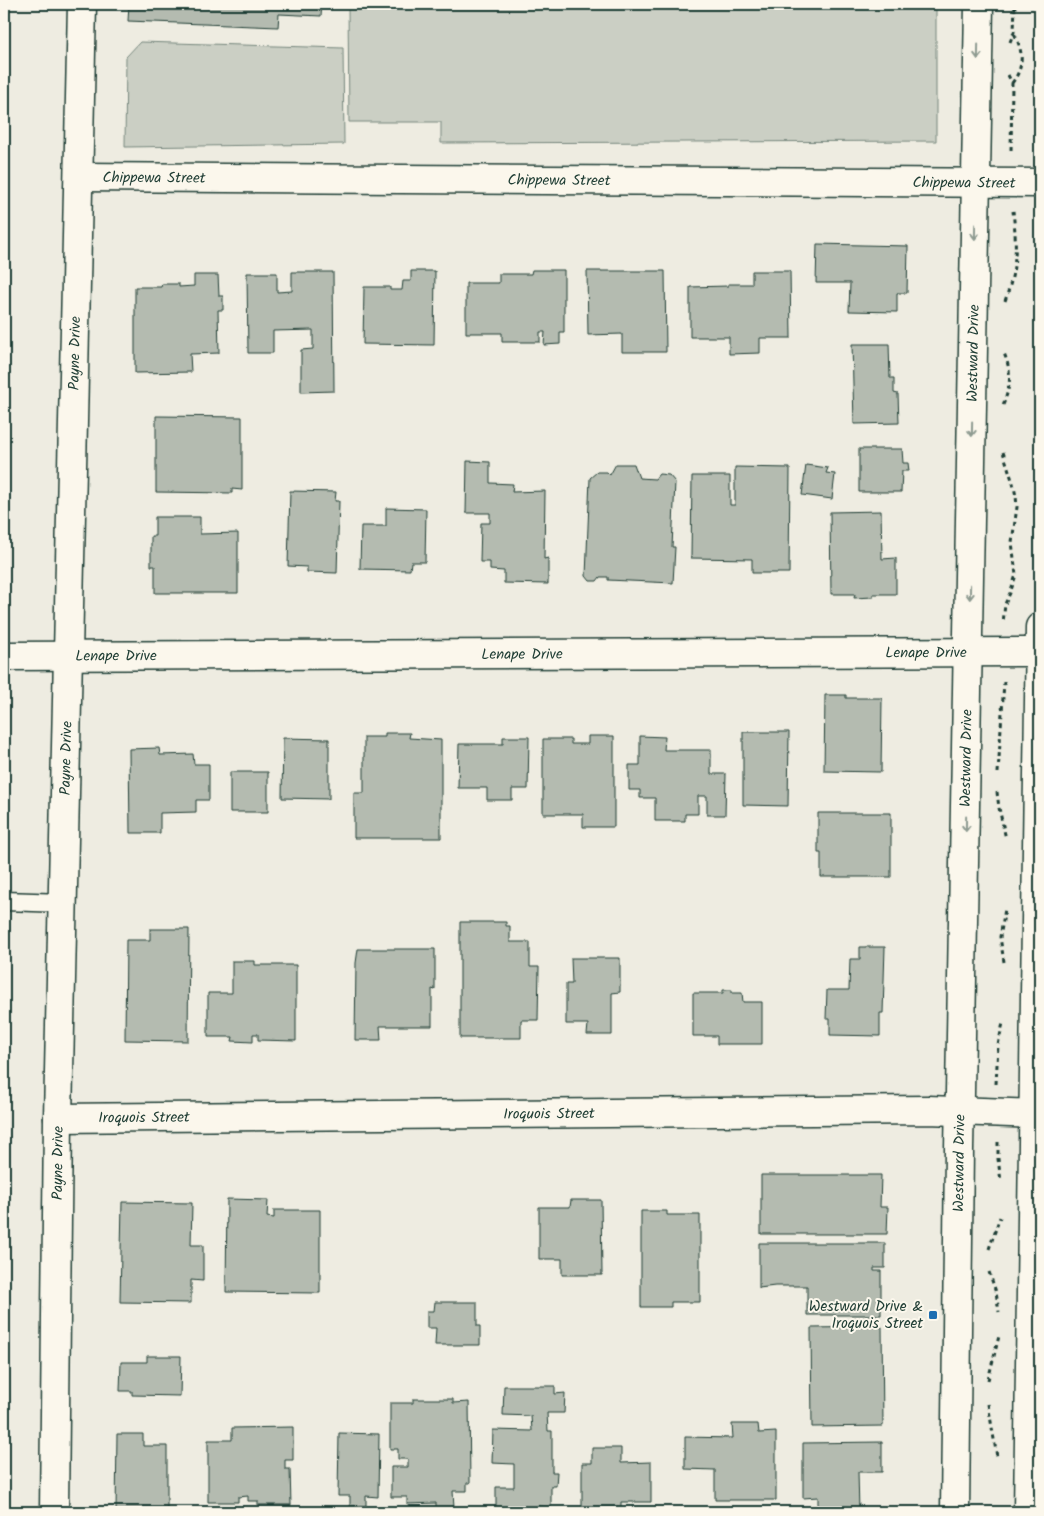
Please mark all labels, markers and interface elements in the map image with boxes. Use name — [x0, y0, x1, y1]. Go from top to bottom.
one-way arrow — [974, 44, 983, 60]
street label: Chippewa Street — [102, 166, 206, 191]
street label: Chippewa Street — [507, 169, 611, 193]
street label: Chippewa Street — [912, 171, 1016, 196]
one-way arrow — [970, 224, 980, 240]
street label: Westward Drive — [961, 304, 987, 402]
street label: Payne Drive — [63, 316, 88, 391]
one-way arrow — [967, 421, 977, 437]
one-way arrow — [965, 584, 975, 600]
street label: Lenape Drive — [885, 641, 967, 666]
street label: Lenape Drive — [481, 643, 563, 667]
street label: Lenape Drive — [75, 644, 157, 669]
street label: Westward Drive — [954, 709, 980, 807]
street label: Payne Drive — [54, 720, 80, 796]
one-way arrow — [961, 816, 971, 832]
street label: Iroquois Street — [503, 1102, 595, 1127]
street label: Iroquois Street — [98, 1106, 190, 1131]
street label: Westward Drive — [947, 1114, 973, 1212]
street label: Payne Drive — [46, 1125, 71, 1200]
place label: Westward Drive & Iroquois Street — [809, 1295, 923, 1336]
marker: Westward Drive & Iroquois Street — [927, 1309, 939, 1321]

